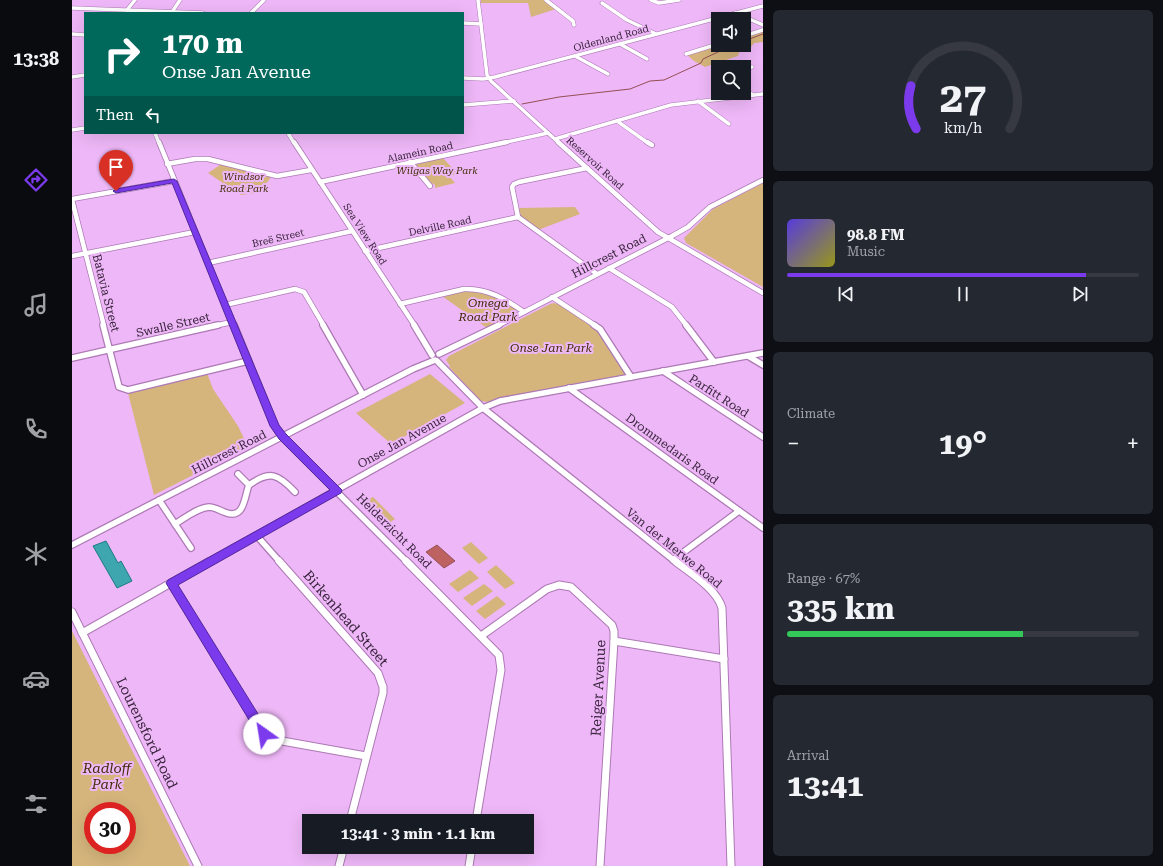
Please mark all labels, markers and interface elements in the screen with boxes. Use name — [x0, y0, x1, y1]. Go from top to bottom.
map controls — [711, 12, 751, 100]
button: sound — [711, 12, 751, 52]
street label: Oldenland Road — [572, 22, 651, 53]
text: 170 m — [162, 27, 243, 60]
icon: right — [96, 28, 148, 80]
text: 13:38 — [13, 48, 59, 69]
button: search — [711, 60, 751, 100]
text: Onse Jan Avenue — [162, 61, 311, 82]
text: 27 — [940, 72, 986, 121]
icon: left — [142, 104, 164, 126]
text: Then — [96, 106, 134, 124]
text: km/h — [944, 119, 982, 135]
street label: Reservoir Road — [564, 135, 626, 192]
street label: Alamein Road — [386, 140, 454, 164]
pin — [99, 150, 133, 191]
icon: arrive — [105, 156, 127, 178]
park label: Wilgas Way Park — [396, 165, 478, 176]
icon: directions — [22, 166, 50, 194]
park label: Windsor Road Park — [218, 171, 269, 194]
street label: Sea View Road — [341, 201, 389, 267]
street label: Delville Road — [408, 214, 473, 238]
text: 98.8 FM — [847, 226, 904, 244]
street label: Breë Street — [251, 227, 305, 249]
street label: Hillcrest Road — [569, 231, 649, 281]
text: Music — [847, 244, 885, 259]
street label: Batavia Street — [90, 253, 123, 334]
icon: previous — [835, 283, 857, 305]
icon: pause — [952, 283, 974, 305]
icon: next — [1069, 283, 1091, 305]
icon: music — [22, 291, 50, 319]
park label: Omega Road Park — [458, 296, 518, 324]
street label: Swalle Street — [135, 310, 212, 340]
park label: Onse Jan Park — [510, 341, 592, 355]
street label: Parfitt Road — [686, 371, 752, 421]
text: Climate — [787, 406, 835, 421]
street label: Onse Jan Avenue — [355, 411, 449, 471]
street label: Drommedaris Road — [623, 411, 721, 488]
icon: phone — [22, 415, 50, 443]
text: 19° — [939, 426, 987, 461]
street label: Hillcrest Road — [189, 427, 269, 477]
text: − — [787, 431, 799, 456]
text: + — [1127, 431, 1139, 456]
street label: Helderzicht Road — [354, 491, 435, 572]
street label: Van der Merwe Road — [623, 505, 725, 591]
icon: climate — [22, 540, 50, 568]
street label: Birkenhead Street — [300, 567, 392, 669]
text: Range · 67% — [787, 571, 860, 586]
text: 335 km — [787, 591, 895, 626]
street label: Reiger Avenue — [587, 639, 609, 737]
icon: car — [22, 665, 50, 693]
street label: Lourensford Road — [113, 675, 181, 791]
position arrow — [243, 713, 285, 755]
text: Arrival — [787, 748, 829, 763]
park label: Radloff Park — [82, 760, 133, 792]
text: 13:41 — [787, 768, 864, 803]
icon: filters — [22, 790, 50, 818]
speed limit sign: 30 — [84, 802, 136, 854]
text: 13:41 · 3 min · 1.1 km — [341, 825, 495, 843]

